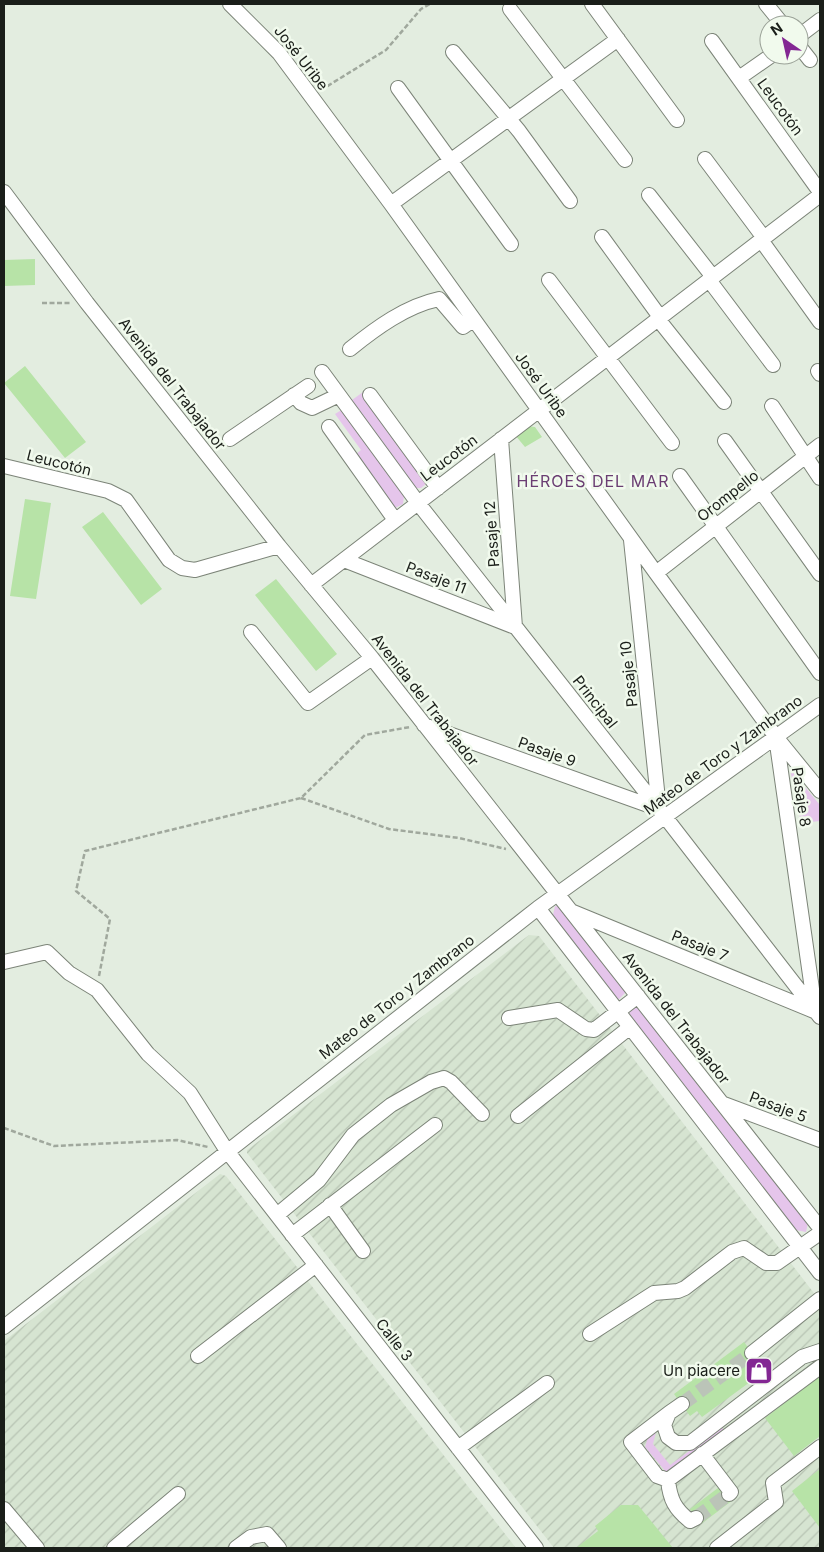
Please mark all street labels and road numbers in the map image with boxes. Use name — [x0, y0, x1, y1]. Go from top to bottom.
street label: José Uribe — [270, 21, 333, 94]
street label: Leucotón — [753, 74, 808, 139]
street label: Avenida del Trabajador — [115, 314, 230, 454]
street label: José Uribe — [511, 348, 572, 421]
street label: Leucotón — [417, 430, 481, 485]
street label: Leucotón — [25, 445, 94, 480]
street label: Orompello — [693, 466, 762, 526]
street label: Pasaje 12 — [480, 500, 503, 568]
street label: Pasaje 11 — [403, 557, 469, 598]
street label: Avenida del Trabajador — [368, 630, 483, 770]
street label: Pasaje 10 — [616, 640, 641, 708]
street label: Principal — [569, 672, 622, 732]
street label: Mateo de Toro y Zambrano — [640, 691, 806, 819]
street label: Pasaje 9 — [516, 732, 579, 771]
street label: Pasaje 8 — [788, 766, 815, 828]
street label: Pasaje 7 — [669, 926, 731, 965]
street label: Mateo de Toro y Zambrano — [315, 930, 478, 1063]
street label: Avenida del Trabajador — [619, 948, 734, 1088]
street label: Pasaje 5 — [747, 1087, 810, 1126]
street label: Calle 3 — [372, 1315, 417, 1365]

